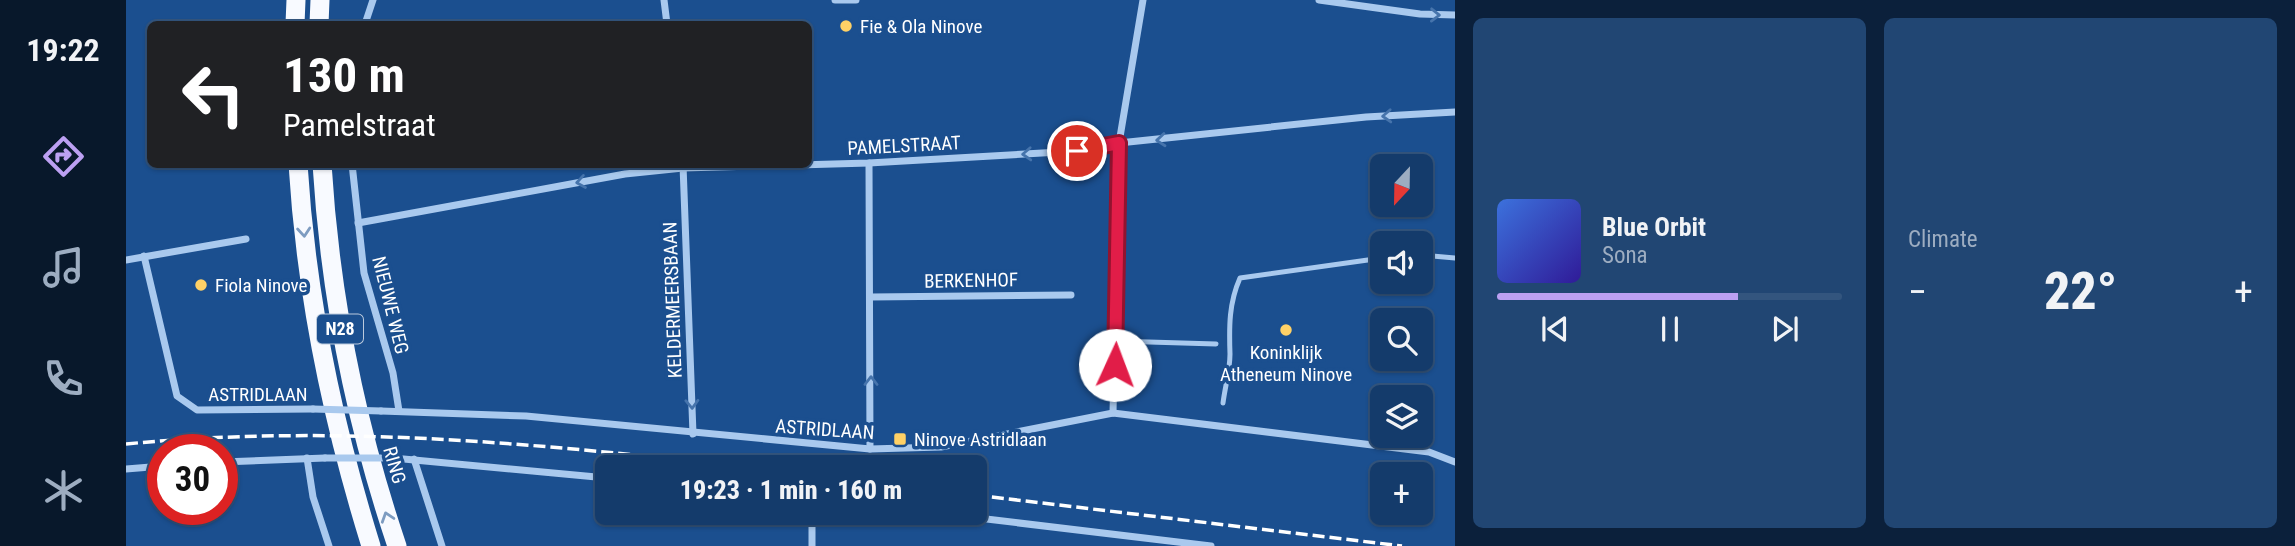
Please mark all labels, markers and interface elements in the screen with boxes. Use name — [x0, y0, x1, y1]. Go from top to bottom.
one-way arrow — [1430, 7, 1441, 22]
place label: Fie & Ola Ninove — [860, 15, 982, 38]
marker: Fie & Ola Ninove — [838, 18, 854, 34]
text: 19:22 — [26, 31, 100, 69]
text: 130 m — [283, 47, 405, 104]
icon: left — [168, 49, 259, 140]
text: Pamelstraat — [283, 106, 436, 144]
one-way arrow — [1381, 108, 1392, 123]
pin — [1047, 121, 1107, 181]
street label: PAMELSTRAAT — [847, 131, 961, 160]
icon: directions — [39, 132, 88, 181]
icon: arrive — [1058, 132, 1096, 170]
one-way arrow — [1155, 132, 1166, 147]
one-way arrow — [1021, 146, 1032, 161]
north arrow — [1370, 154, 1433, 217]
map controls — [1370, 154, 1433, 525]
one-way arrow — [575, 174, 587, 189]
text: Blue Orbit — [1602, 212, 1706, 242]
street label: KELDERMEERSBAAN — [658, 221, 687, 379]
text: Climate — [1908, 226, 1978, 253]
one-way arrow — [296, 227, 311, 238]
button: sound — [1370, 231, 1433, 294]
text: Sona — [1602, 242, 1648, 269]
icon: music — [39, 243, 88, 292]
street label: NIEUWE WEG — [367, 254, 414, 356]
text: 22° — [2044, 261, 2117, 322]
street label: BERKENHOF — [924, 268, 1018, 293]
text: − — [1908, 270, 1927, 314]
text: + — [2234, 270, 2253, 314]
place label: Fiola Ninove — [215, 274, 308, 297]
marker: Fiola Ninove — [193, 277, 209, 293]
button: search — [1370, 308, 1433, 371]
icon: previous — [1536, 310, 1574, 348]
icon: pause — [1651, 310, 1689, 348]
icon: next — [1766, 310, 1804, 348]
road number: N28 — [317, 314, 363, 344]
marker: Koninklijk Atheneum Ninove — [1278, 322, 1294, 338]
position arrow — [1078, 328, 1152, 402]
place label: Koninklijk Atheneum Ninove — [1220, 341, 1352, 386]
icon: phone — [39, 354, 88, 403]
one-way arrow — [863, 375, 879, 386]
street label: ASTRIDLAAN — [208, 383, 308, 406]
button: layers — [1370, 385, 1433, 448]
one-way arrow — [684, 399, 699, 410]
street label: ASTRIDLAAN — [775, 415, 875, 444]
place label: Ninove Astridlaan — [914, 428, 1047, 451]
marker: Ninove Astridlaan — [892, 431, 908, 447]
speed limit sign: 30 — [147, 434, 238, 525]
street label: RING — [378, 444, 411, 486]
button: + — [1370, 462, 1433, 525]
icon: climate — [39, 466, 88, 515]
text: 19:23 · 1 min · 160 m — [680, 475, 902, 505]
one-way arrow — [381, 511, 395, 523]

